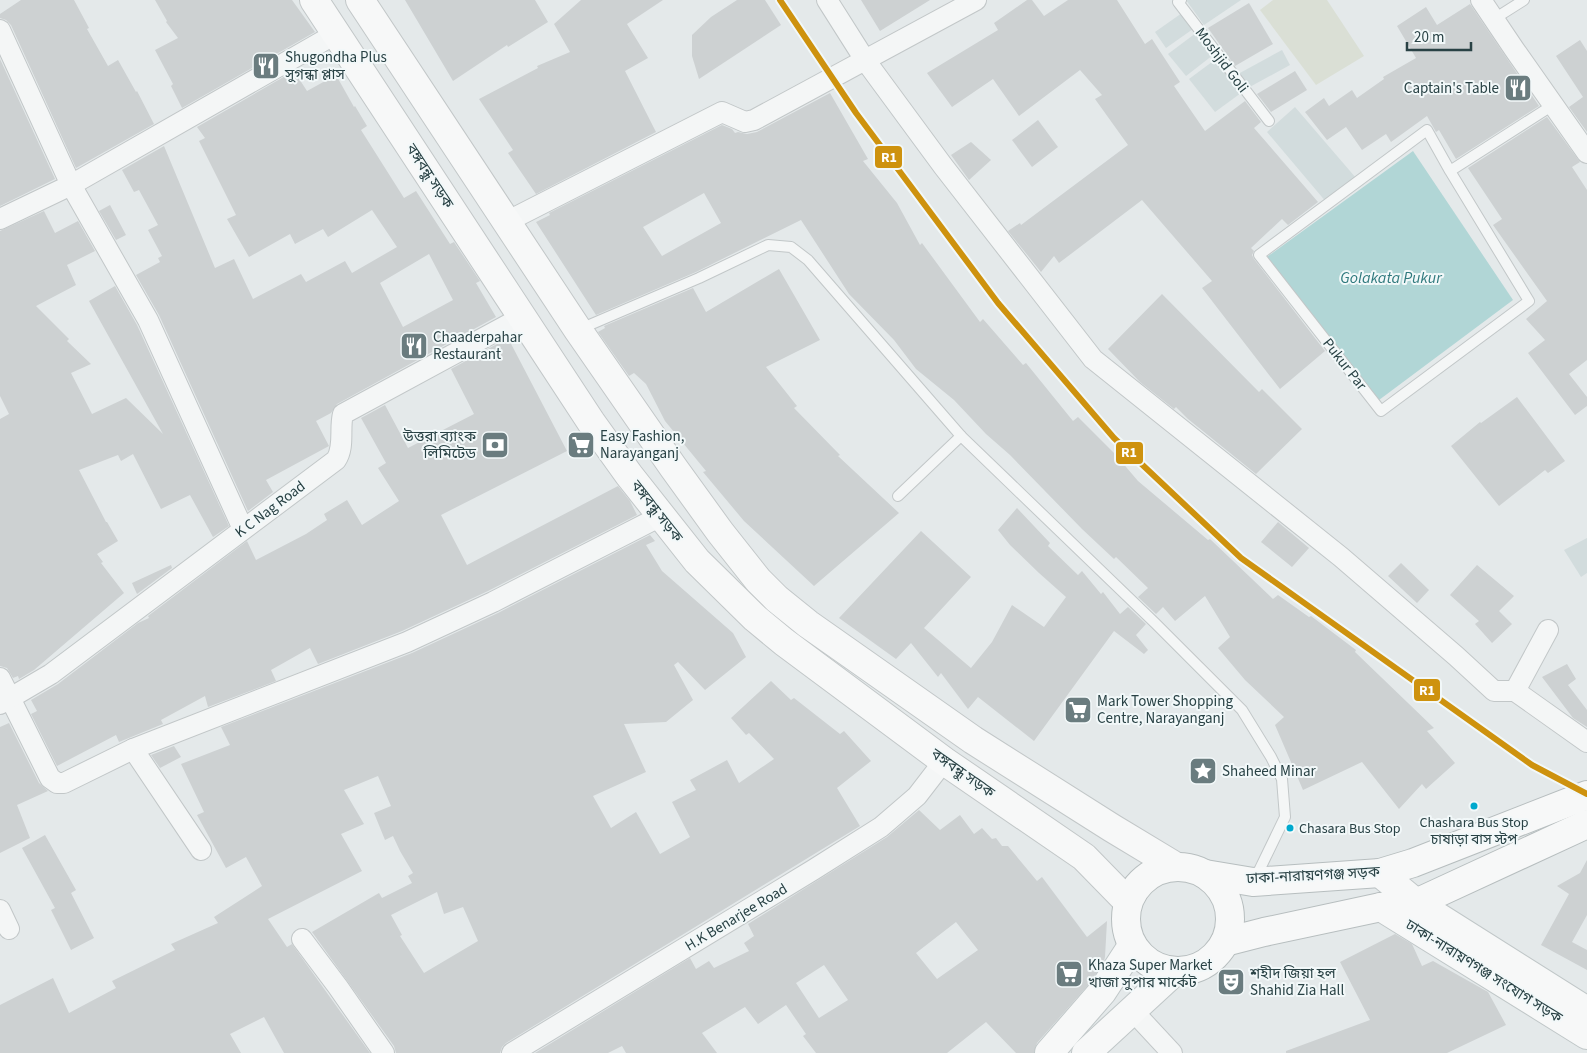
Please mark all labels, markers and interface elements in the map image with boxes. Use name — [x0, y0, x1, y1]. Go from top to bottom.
scale bar — [1407, 20, 1471, 52]
street label: Moshjid Goli — [1190, 23, 1253, 97]
text: 20 m — [1414, 27, 1444, 48]
place label: Shugondha Plus সুগন্ধা প্লাস — [284, 47, 387, 85]
restaurant icon: Shugondha Plus সুগন্ধা প্লাস — [251, 51, 281, 81]
restaurant icon: Captain's Table — [1503, 73, 1533, 103]
place label: Captain's Table — [1404, 78, 1499, 99]
street label: বঙ্গবন্ধু সড়ক — [400, 139, 459, 214]
line badge: R1 — [874, 145, 903, 169]
text: R1 — [881, 148, 897, 168]
water label: Golakata Pukur — [1340, 267, 1443, 289]
place label: Chaaderpahar Restaurant — [433, 327, 523, 365]
restaurant icon: Chaaderpahar Restaurant — [399, 331, 429, 361]
street label: Pukur Par — [1318, 334, 1372, 395]
place label: উত্তরা ব্যাংক লিমিটেড — [402, 426, 477, 464]
place label: Easy Fashion, Narayanganj — [600, 426, 684, 464]
bank icon: উত্তরা ব্যাংক লিমিটেড — [480, 430, 510, 460]
supermarket icon: Easy Fashion, Narayanganj — [566, 430, 596, 460]
line badge: R1 — [1115, 441, 1144, 465]
text: R1 — [1121, 443, 1137, 463]
street label: বঙ্গবন্ধু সড়ক — [625, 475, 688, 547]
street label: K C Nag Road — [231, 476, 310, 543]
line badge: R1 — [1413, 678, 1441, 702]
text: R1 — [1419, 681, 1435, 701]
place label: Mark Tower Shopping Centre, Narayanganj — [1097, 691, 1233, 729]
supermarket icon: Mark Tower Shopping Centre, Narayanganj — [1063, 695, 1093, 725]
street label: বঙ্গবন্ধু সড়ক — [926, 743, 1000, 804]
place icon: Shaheed Minar — [1188, 756, 1218, 786]
place label: Shaheed Minar — [1222, 761, 1316, 782]
marker: Chashara Bus Stop চাষাড়া বাস স্টপ — [1469, 801, 1479, 811]
place label: Chashara Bus Stop চাষাড়া বাস স্টপ — [1419, 813, 1529, 850]
place label: Chasara Bus Stop — [1299, 819, 1401, 839]
marker: Chasara Bus Stop — [1285, 823, 1295, 833]
street label: ঢাকা-নারায়ণগঞ্জ সড়ক — [1245, 861, 1381, 890]
street label: H.K Benarjee Road — [681, 878, 791, 956]
street label: ঢাকা-নারায়ণগঞ্জ সংযোগ সড়ক — [1400, 914, 1567, 1029]
place label: Khaza Super Market খাজা সুপার মার্কেট — [1088, 955, 1212, 993]
supermarket icon: Khaza Super Market খাজা সুপার মার্কেট — [1054, 959, 1084, 989]
place label: শহীদ জিয়া হল Shahid Zia Hall — [1249, 963, 1344, 1001]
theatre icon: শহীদ জিয়া হল Shahid Zia Hall — [1216, 967, 1246, 997]

